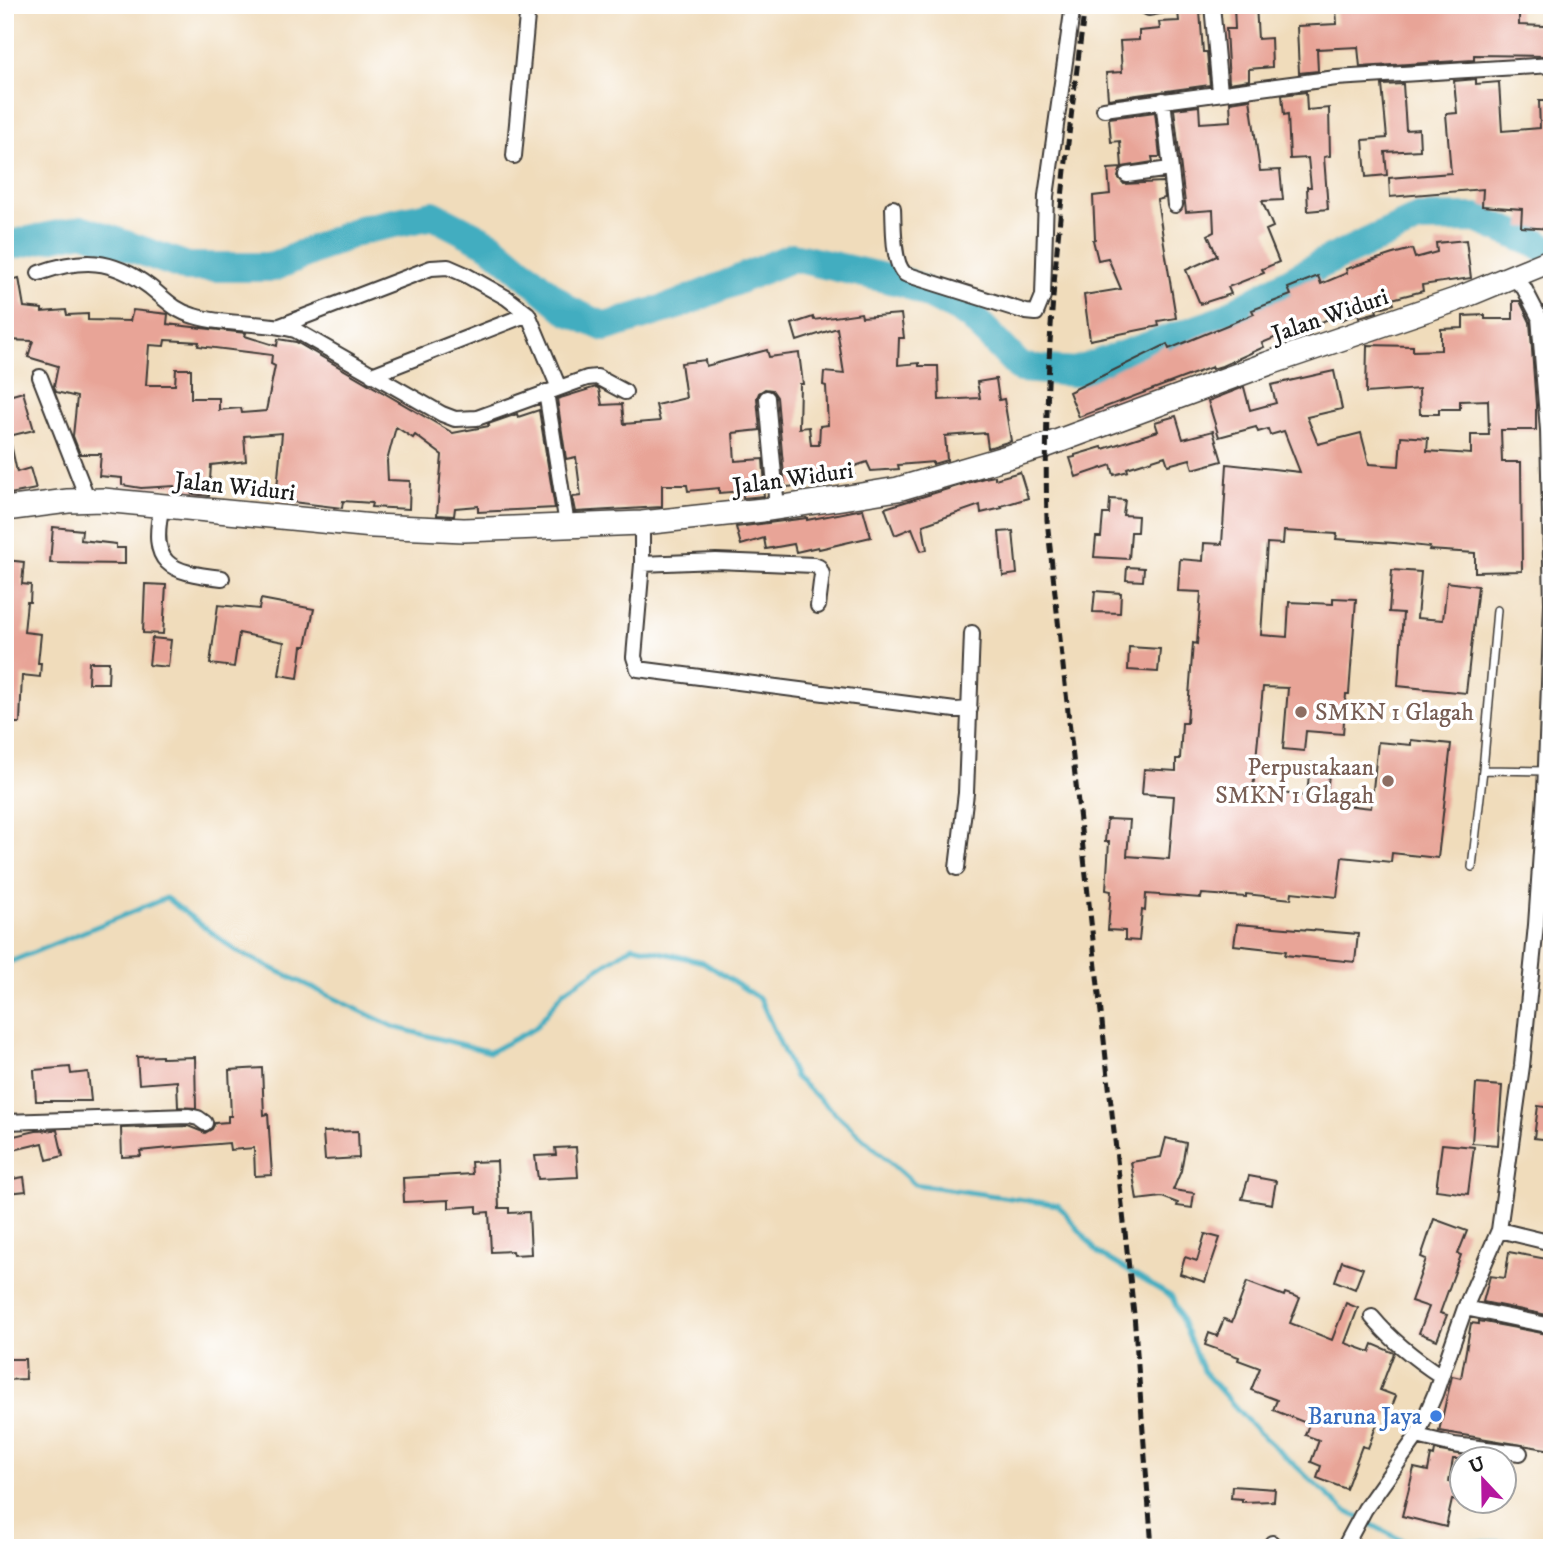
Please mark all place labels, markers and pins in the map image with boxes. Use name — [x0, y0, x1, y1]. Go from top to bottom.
place label: SMKN 1 Glagah — [1315, 698, 1474, 728]
marker: SMKN 1 Glagah — [1293, 704, 1309, 720]
place label: Perpustakaan SMKN 1 Glagah — [1215, 753, 1374, 811]
marker: Perpustakaan SMKN 1 Glagah — [1380, 773, 1396, 789]
place label: Baruna Jaya — [1307, 1402, 1423, 1432]
marker: Baruna Jaya — [1428, 1408, 1444, 1424]

